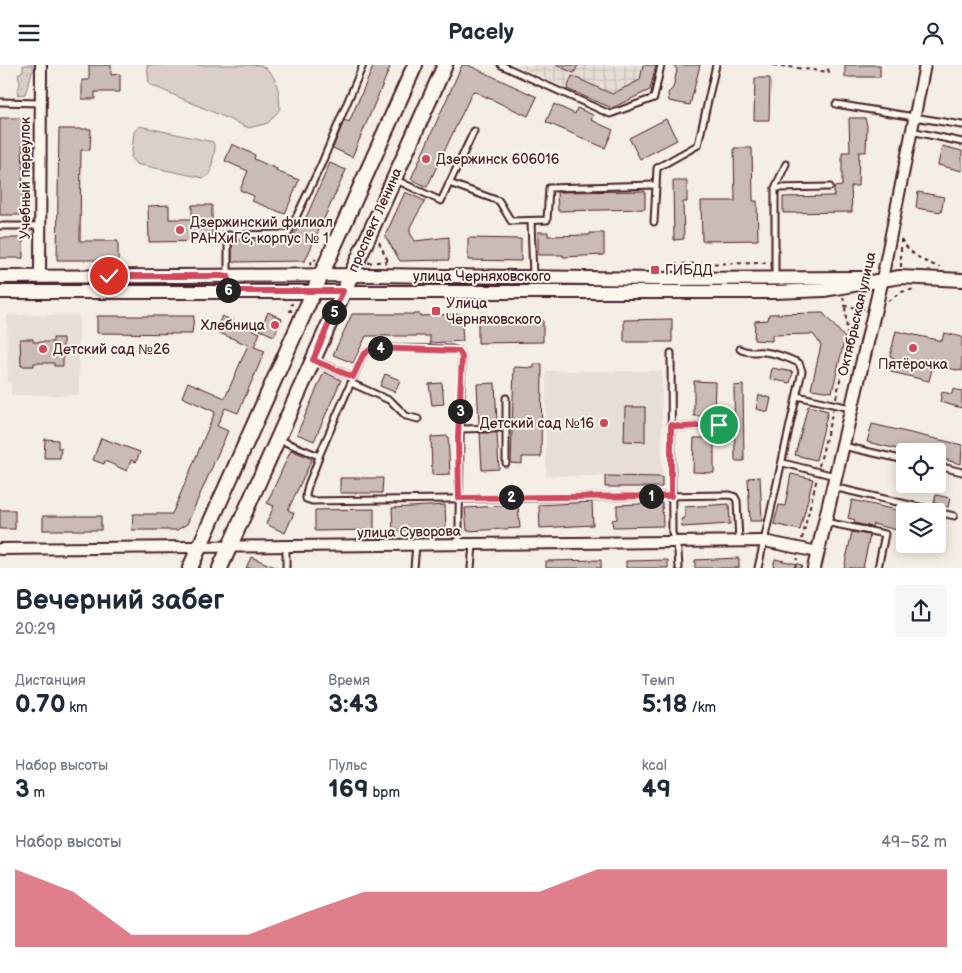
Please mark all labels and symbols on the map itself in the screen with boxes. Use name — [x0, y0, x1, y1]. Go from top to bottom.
street label: Учебный переулок — [17, 116, 34, 239]
place label: Дзержинск 606016 — [436, 151, 560, 168]
marker: Дзержинск 606016 — [420, 153, 432, 165]
street label: проспект Ленина — [344, 165, 406, 275]
place label: Дзержинский филиал РАНХиГС, корпус № 1 — [190, 214, 333, 247]
marker: Дзержинский филиал РАНХиГС, корпус № 1 — [174, 224, 186, 236]
street label: Октябрьская улица — [834, 250, 880, 378]
pin — [88, 255, 130, 297]
place label: ГИБДД — [665, 262, 713, 279]
marker: ГИБДД — [649, 264, 661, 276]
street label: улица Черняховского — [413, 268, 551, 285]
pin: 6 — [216, 277, 240, 303]
place label: Улица Черняховского — [446, 295, 541, 328]
pin: 5 — [322, 299, 346, 325]
marker: Улица Черняховского — [430, 305, 442, 317]
place label: Хлебница — [201, 317, 266, 334]
marker: Хлебница — [269, 319, 281, 331]
pin: 4 — [368, 335, 392, 361]
place label: Детский сад №26 — [53, 341, 171, 358]
marker: Пятёрочка — [907, 342, 919, 354]
marker: Детский сад №26 — [37, 343, 49, 355]
place label: Пятёрочка — [878, 356, 949, 373]
pin: 3 — [448, 399, 472, 423]
pin — [698, 404, 740, 446]
place label: Детский сад №16 — [480, 415, 594, 432]
marker: Детский сад №16 — [598, 417, 610, 429]
pin: 1 — [638, 483, 664, 509]
pin: 2 — [498, 485, 524, 509]
street label: улица Суворова — [357, 523, 462, 541]

